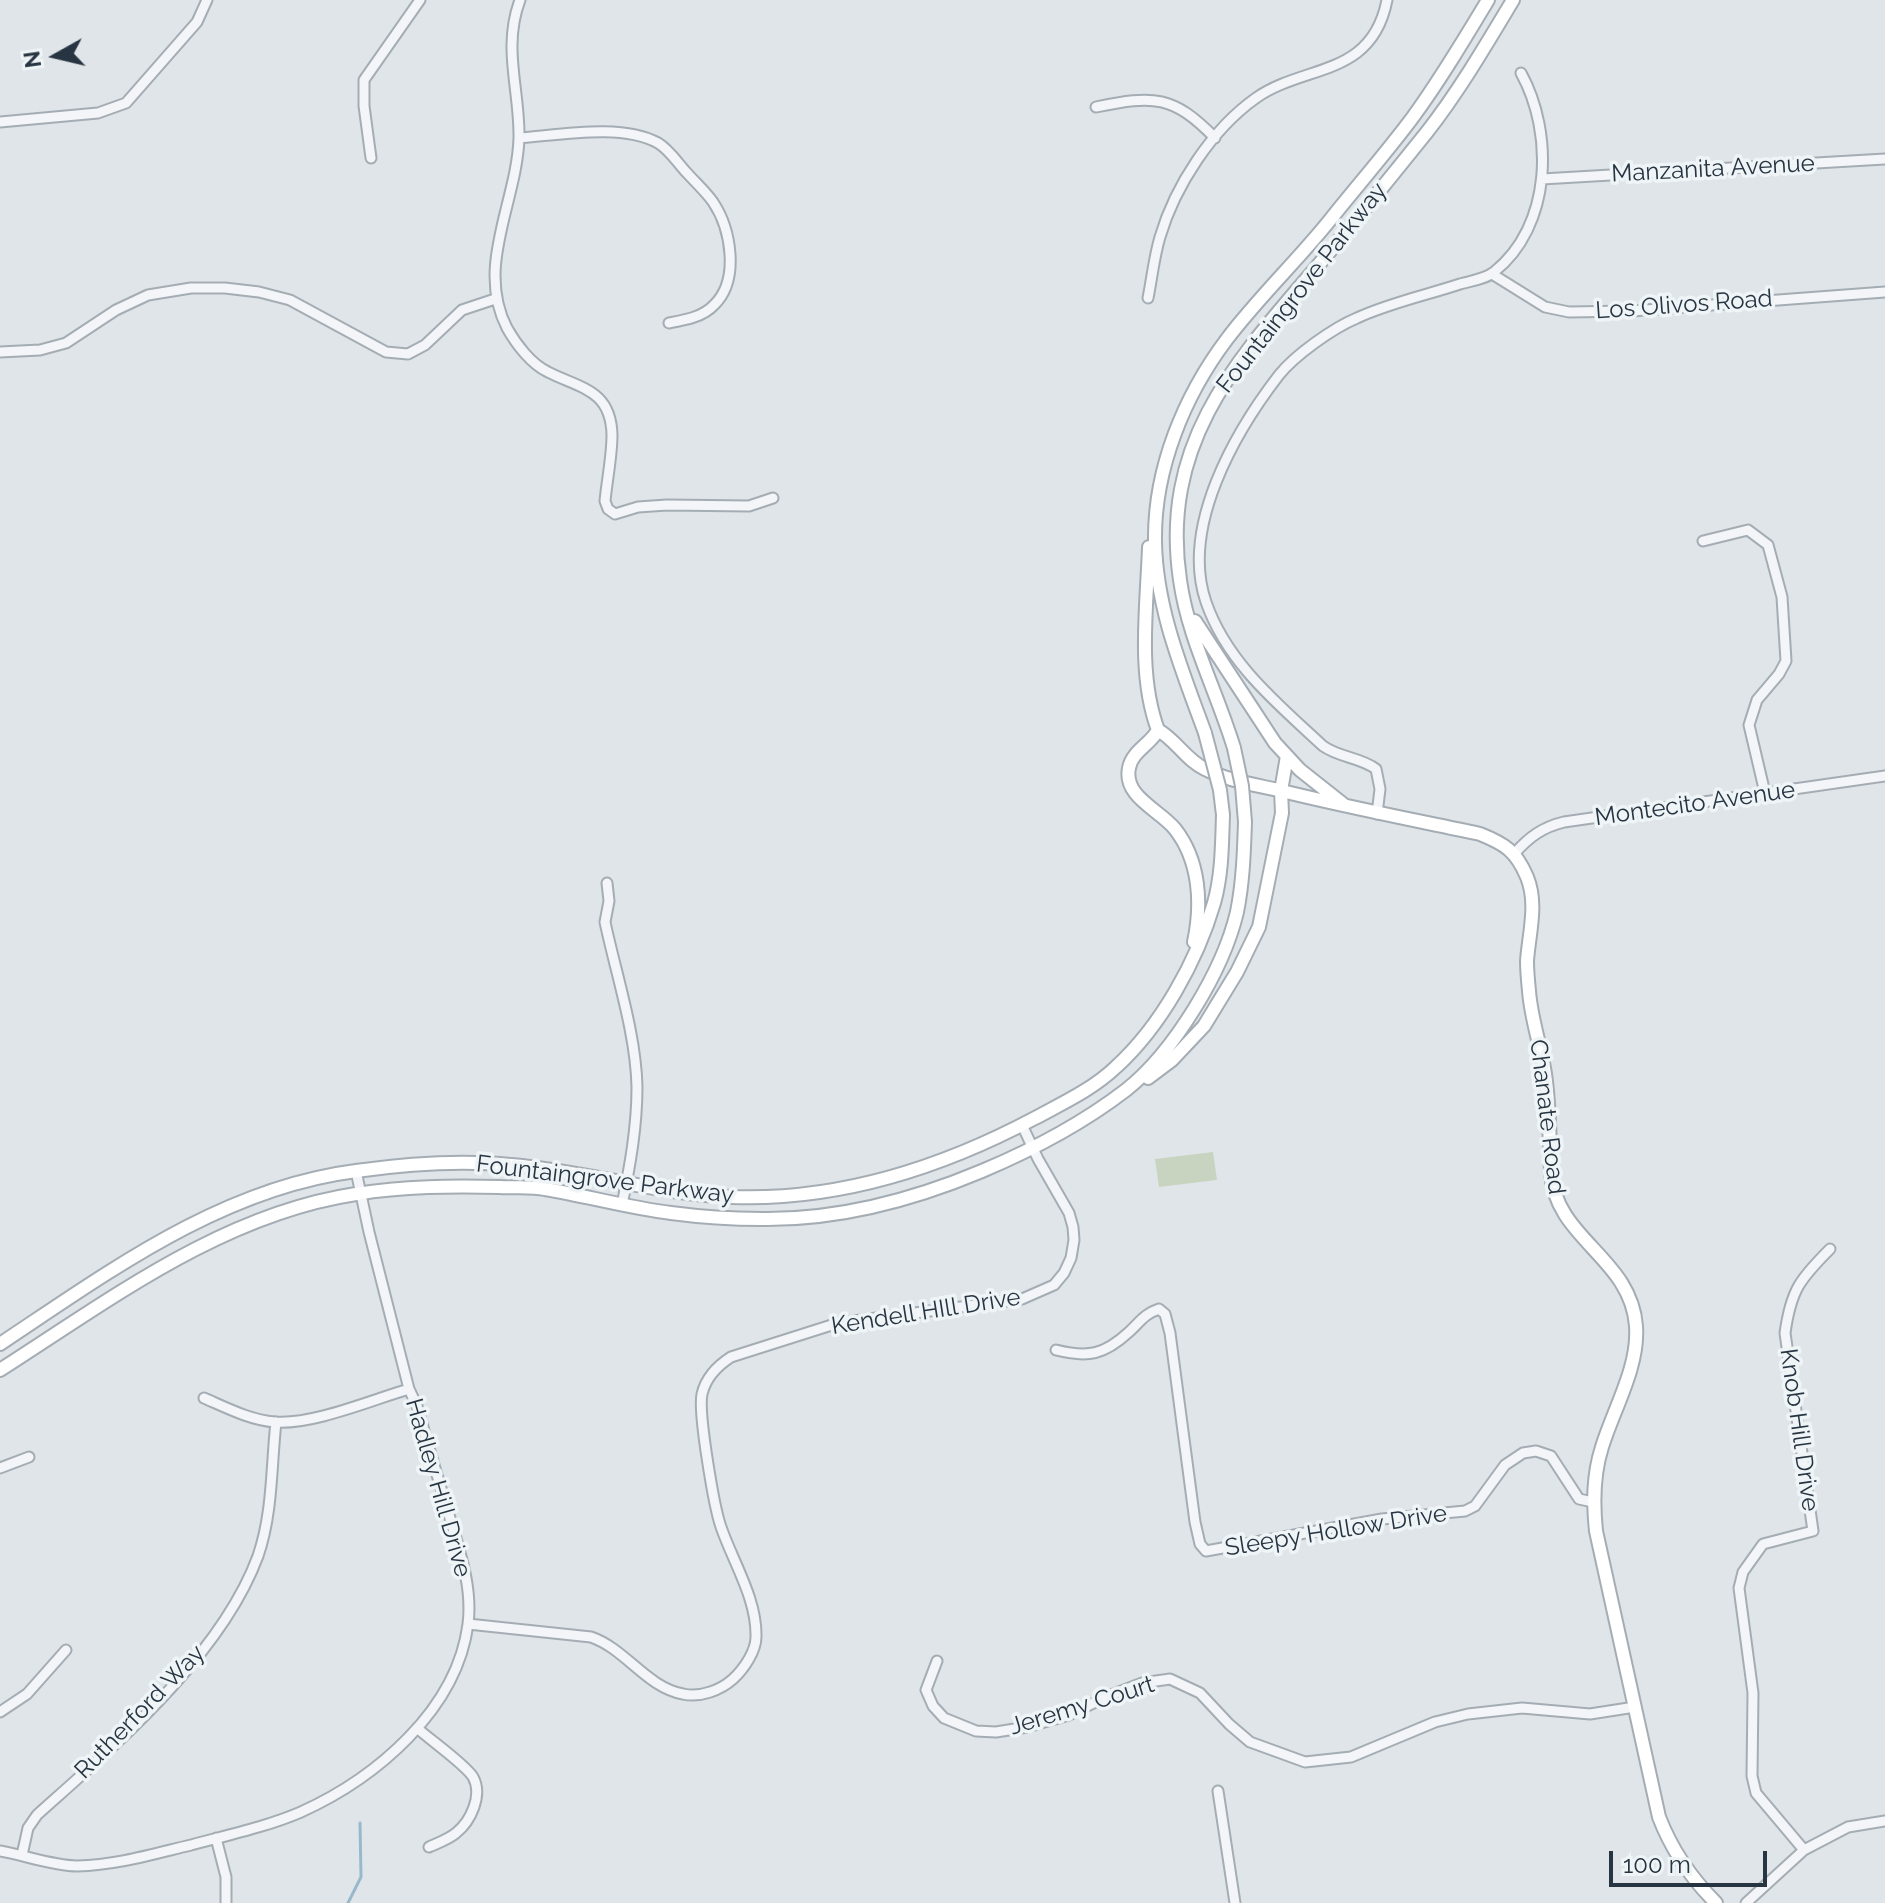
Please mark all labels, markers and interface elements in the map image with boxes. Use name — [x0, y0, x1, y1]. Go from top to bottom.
north arrow — [16, 16, 96, 96]
text: N — [18, 49, 46, 69]
street label: Manzanita Avenue — [1611, 149, 1815, 189]
street label: Fountaingrove Parkway — [1211, 177, 1393, 399]
street label: Los Olivos Road — [1595, 284, 1773, 326]
street label: Montecito Avenue — [1593, 776, 1797, 832]
street label: Chanate Road — [1523, 1038, 1571, 1196]
street label: Fountaingrove Parkway — [475, 1150, 735, 1210]
street label: Kendell HIll Drive — [829, 1283, 1023, 1341]
street label: Knob Hill Drive — [1773, 1347, 1825, 1513]
street label: Hadley Hill Drive — [399, 1395, 477, 1581]
street label: Sleepy Hollow Drive — [1223, 1499, 1449, 1563]
street label: Rutherford Way — [69, 1639, 211, 1785]
street label: Jeremy Court — [1006, 1670, 1158, 1742]
scale bar — [1613, 1835, 1771, 1885]
text: 100 m — [1623, 1850, 1691, 1879]

